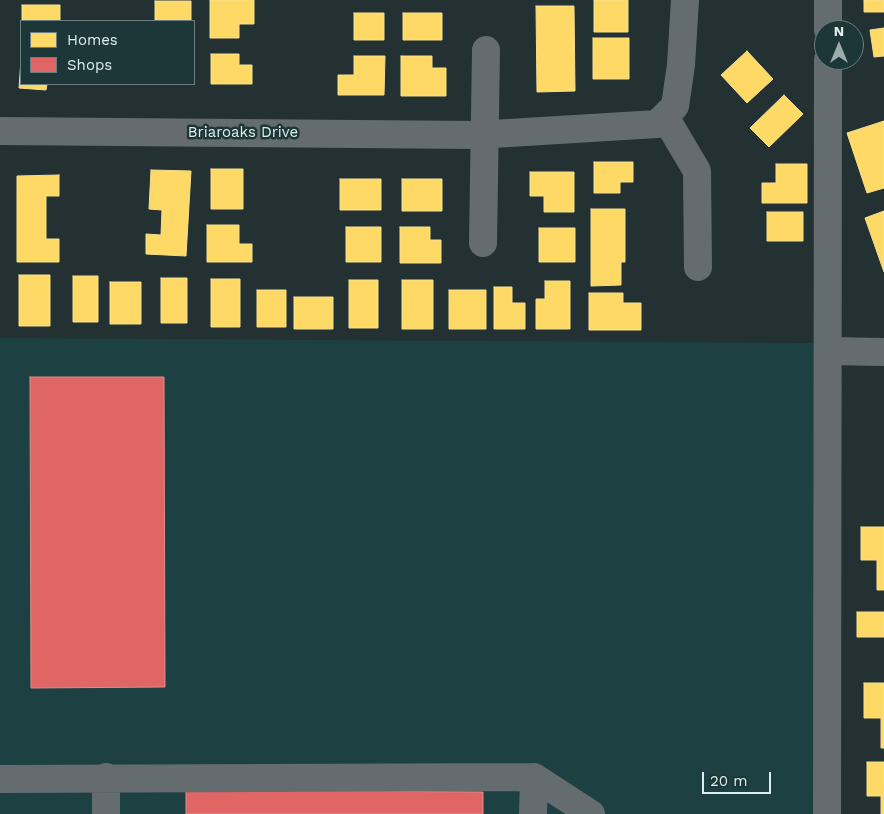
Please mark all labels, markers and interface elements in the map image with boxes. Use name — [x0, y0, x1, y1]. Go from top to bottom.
legend — [20, 20, 195, 85]
north arrow — [814, 20, 864, 70]
text: N — [834, 23, 844, 39]
text: Homes — [67, 31, 118, 49]
text: Shops — [67, 56, 112, 74]
street label: Briaroaks Drive — [188, 124, 298, 142]
scale bar — [704, 762, 773, 794]
text: 20 m — [710, 772, 748, 790]

